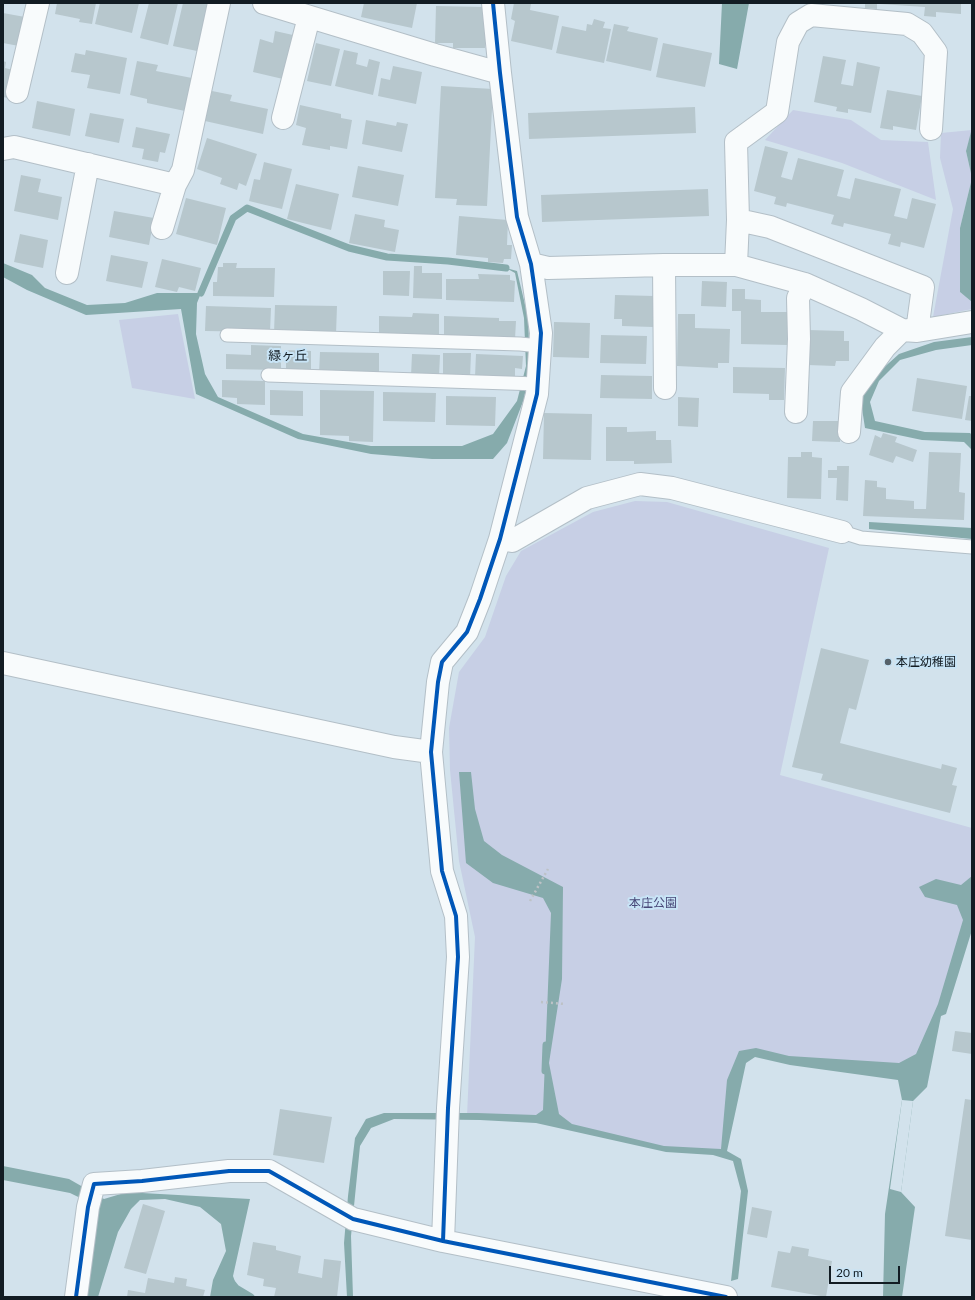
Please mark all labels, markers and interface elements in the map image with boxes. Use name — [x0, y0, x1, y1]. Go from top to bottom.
district label: 緑ヶ丘 — [269, 348, 307, 364]
place label: 本庄幼稚園 — [896, 655, 956, 669]
marker: 本庄幼稚園 — [883, 657, 893, 667]
park label: 本庄公園 — [629, 896, 677, 910]
scale bar — [831, 1258, 902, 1284]
text: 20 m — [836, 1265, 863, 1280]

